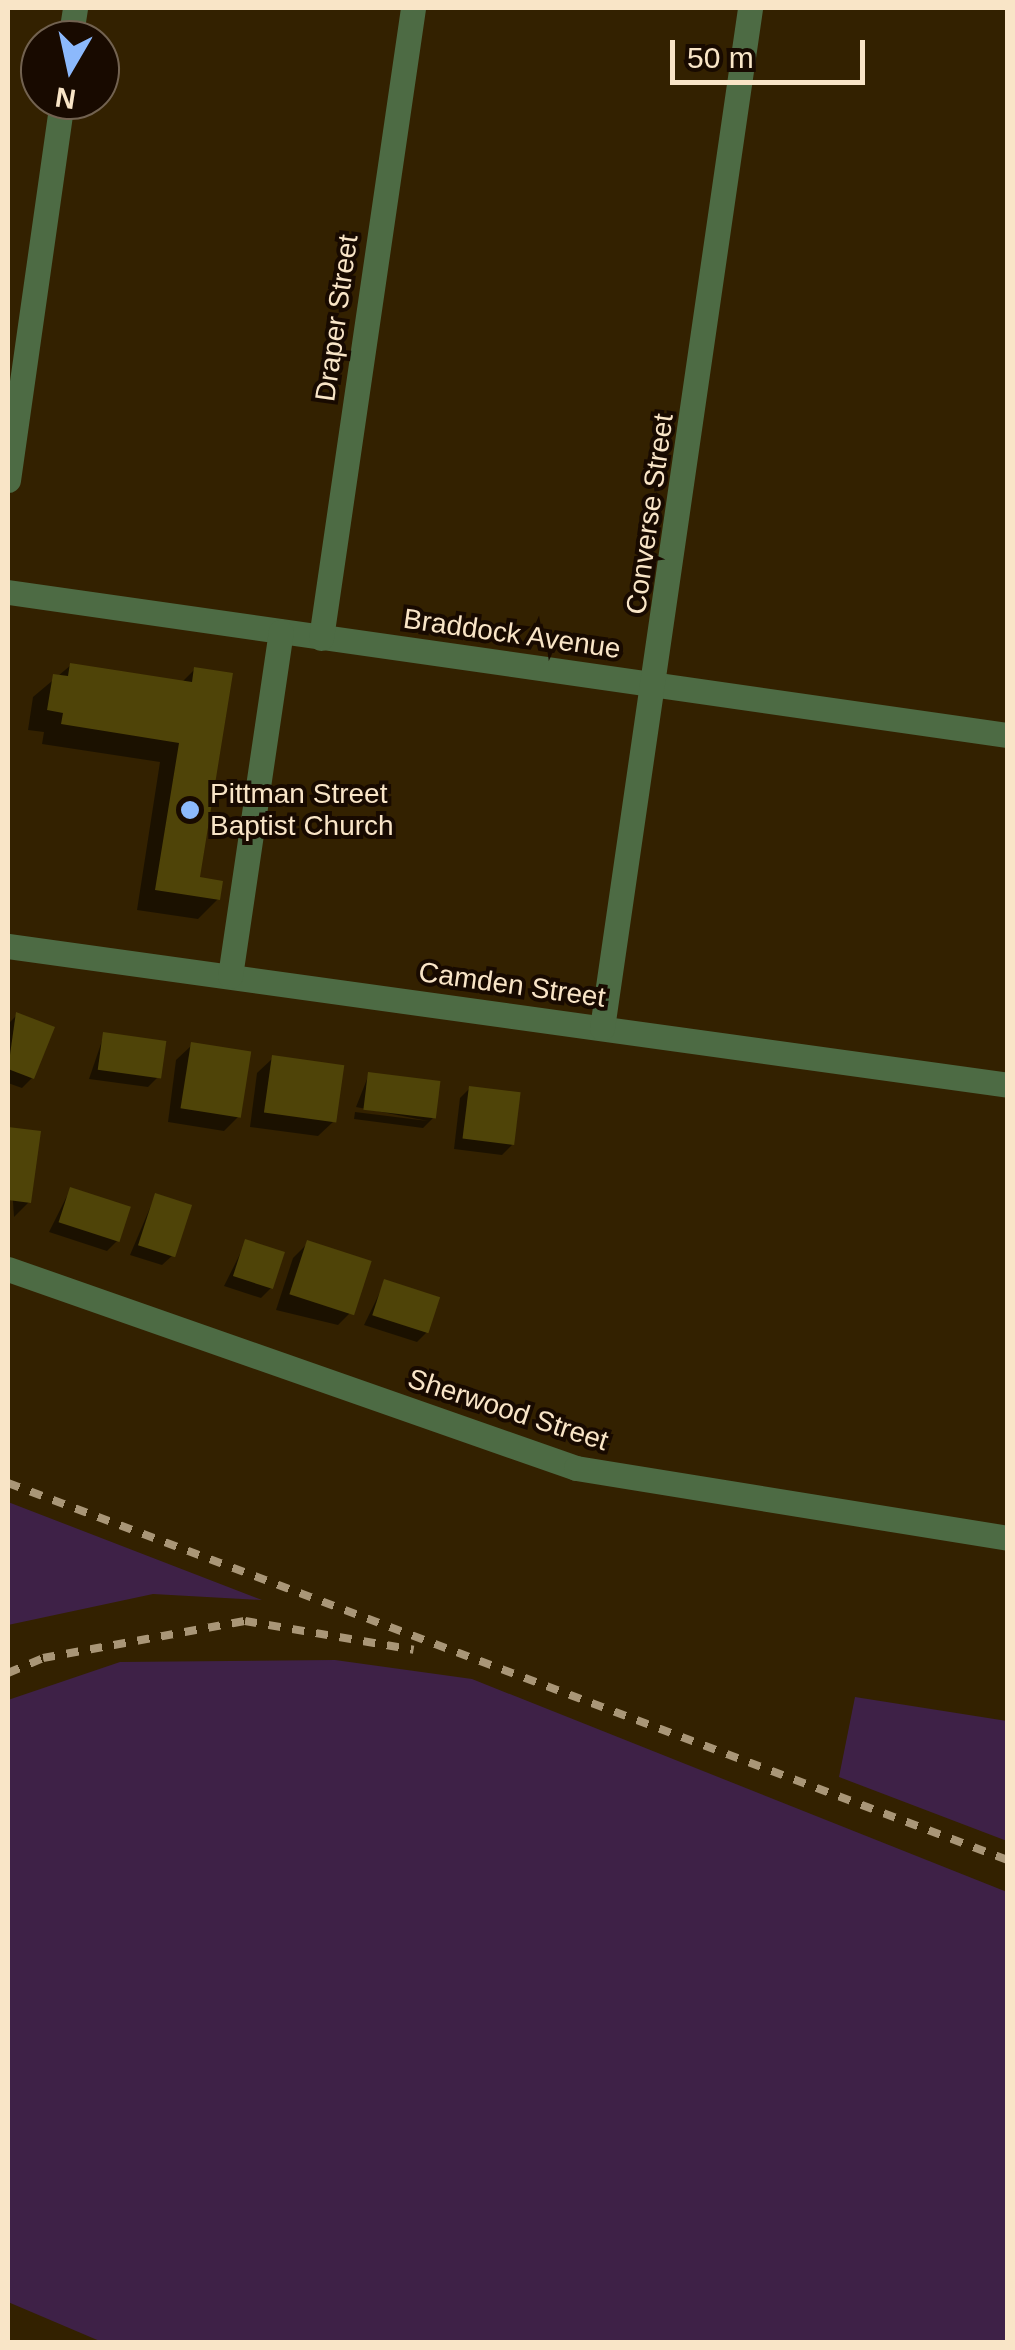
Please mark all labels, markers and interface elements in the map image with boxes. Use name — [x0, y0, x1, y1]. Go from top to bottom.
north arrow — [20, 20, 120, 120]
scale bar — [675, 20, 870, 82]
text: 50 m — [687, 41, 754, 74]
text: N — [53, 81, 78, 115]
street label: Draper Street — [309, 232, 365, 404]
street label: Converse Street — [619, 411, 681, 617]
street label: Braddock Avenue — [400, 602, 624, 666]
place label: Pittman Street Baptist Church — [210, 777, 394, 843]
marker: Pittman Street Baptist Church — [179, 799, 201, 821]
street label: Camden Street — [416, 955, 608, 1015]
street label: Sherwood Street — [404, 1362, 612, 1458]

